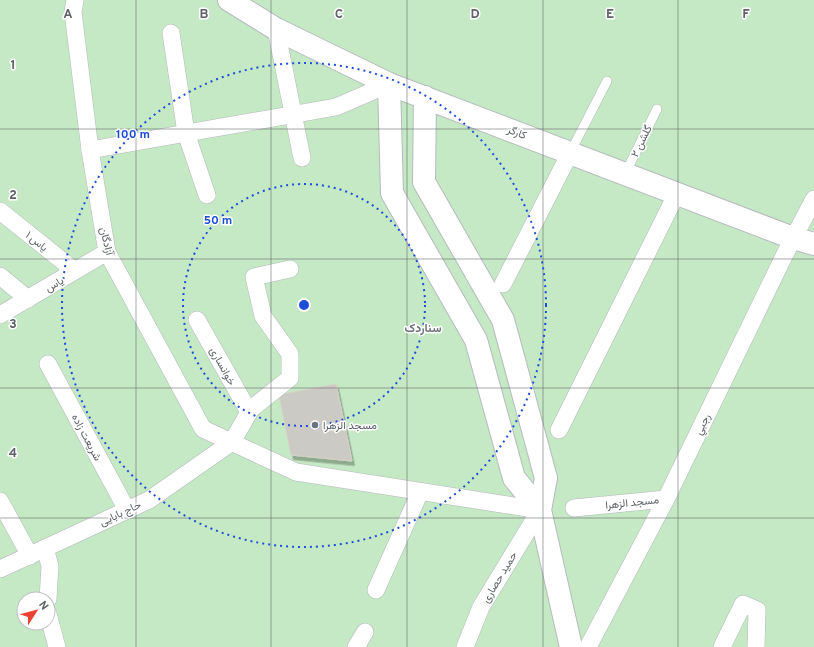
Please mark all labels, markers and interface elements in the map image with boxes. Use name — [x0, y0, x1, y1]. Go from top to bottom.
text: A — [63, 7, 73, 23]
text: B — [200, 7, 209, 23]
text: C — [335, 7, 343, 23]
text: D — [470, 7, 480, 23]
text: E — [606, 7, 614, 23]
text: F — [742, 7, 750, 23]
text: 1 — [10, 58, 16, 74]
street label: کارگر — [504, 123, 528, 143]
street label: گلشن ۲ — [628, 123, 656, 160]
text: 100 m — [116, 127, 150, 143]
text: 2 — [9, 188, 17, 204]
text: 50 m — [204, 213, 232, 229]
street label: آزادگان — [96, 226, 117, 258]
street label: یاس ۱ — [22, 228, 51, 255]
street label: یاس — [43, 274, 66, 296]
centre of rings — [297, 298, 311, 312]
text: 3 — [9, 317, 17, 333]
district label: سناردک — [405, 321, 442, 337]
street label: خوانساری — [206, 345, 238, 388]
street label: شریعت زاده — [68, 411, 105, 464]
street label: رجبي — [692, 411, 716, 438]
place label: مسجد الزهرا — [323, 419, 377, 433]
marker: مسجد الزهرا — [310, 420, 320, 430]
text: 4 — [9, 446, 17, 462]
street label: مسجد الزهرا — [605, 493, 660, 513]
street label: حاج بابایی — [97, 498, 144, 530]
street label: حمید حصاری — [479, 549, 521, 606]
north arrow — [16, 591, 56, 631]
text: N — [35, 598, 51, 613]

